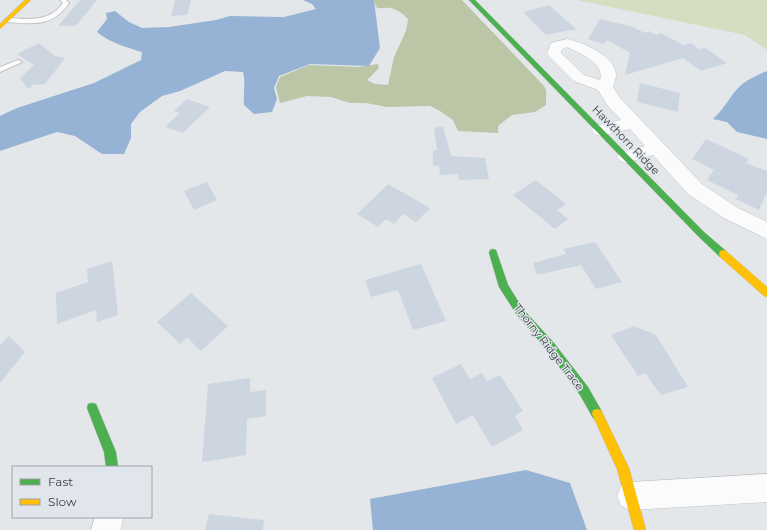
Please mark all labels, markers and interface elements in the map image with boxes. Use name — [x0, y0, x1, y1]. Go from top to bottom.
street label: Hawthorn Ridge — [589, 102, 663, 178]
street label: Thorny Ridge Trace — [511, 301, 587, 393]
legend — [12, 466, 152, 518]
text: Fast — [48, 474, 73, 489]
text: Slow — [48, 494, 77, 509]

